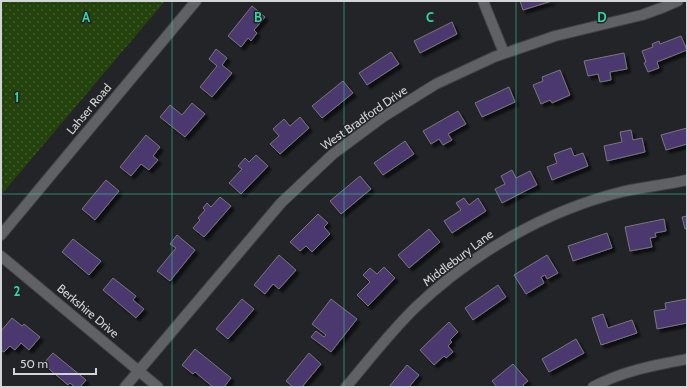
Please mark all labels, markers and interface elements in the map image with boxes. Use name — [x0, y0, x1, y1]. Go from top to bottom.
text: A — [82, 9, 91, 25]
text: B — [254, 9, 262, 25]
text: C — [426, 9, 434, 25]
text: D — [597, 9, 607, 25]
street label: Lahser Road — [63, 80, 114, 137]
street label: West Bradford Drive — [318, 82, 410, 153]
text: 1 — [15, 89, 19, 105]
street label: Middlebury Lane — [419, 226, 496, 289]
street label: Berkshire Drive — [54, 280, 122, 341]
text: 2 — [14, 283, 21, 299]
scale bar — [14, 350, 96, 376]
text: 50 m — [20, 356, 48, 371]

